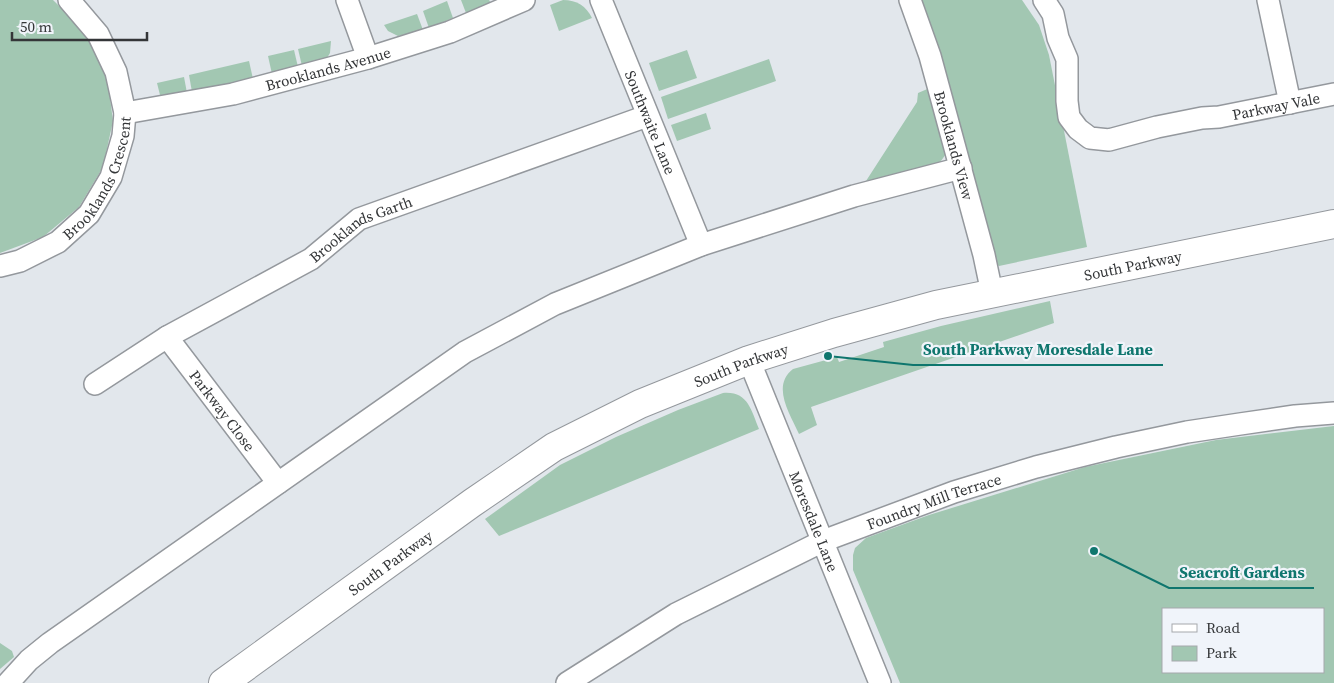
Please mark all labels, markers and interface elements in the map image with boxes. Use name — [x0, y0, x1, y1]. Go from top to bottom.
scale bar — [12, 10, 148, 42]
text: 50 m — [20, 16, 52, 37]
street label: Brooklands Avenue — [263, 41, 394, 95]
street label: Southwaite Lane — [620, 67, 682, 178]
street label: Parkway Vale — [1230, 87, 1322, 125]
street label: Brooklands View — [929, 88, 979, 203]
street label: Brooklands Crescent — [57, 115, 135, 244]
street label: Brooklands Garth — [304, 190, 415, 267]
street label: South Parkway — [1082, 245, 1184, 285]
callout: South Parkway Moresdale Lane — [913, 334, 1163, 365]
street label: South Parkway — [691, 338, 791, 392]
text: South Parkway Moresdale Lane — [923, 338, 1153, 360]
street label: Parkway Close — [185, 365, 261, 456]
street label: Moresdale Lane — [785, 468, 844, 575]
street label: Foundry Mill Terrace — [864, 468, 1004, 534]
street label: South Parkway — [344, 525, 437, 600]
callout: Seacroft Gardens — [1169, 557, 1314, 588]
text: Seacroft Gardens — [1179, 561, 1305, 583]
legend — [1162, 608, 1324, 673]
text: Road — [1206, 617, 1240, 638]
text: Park — [1206, 642, 1238, 663]

